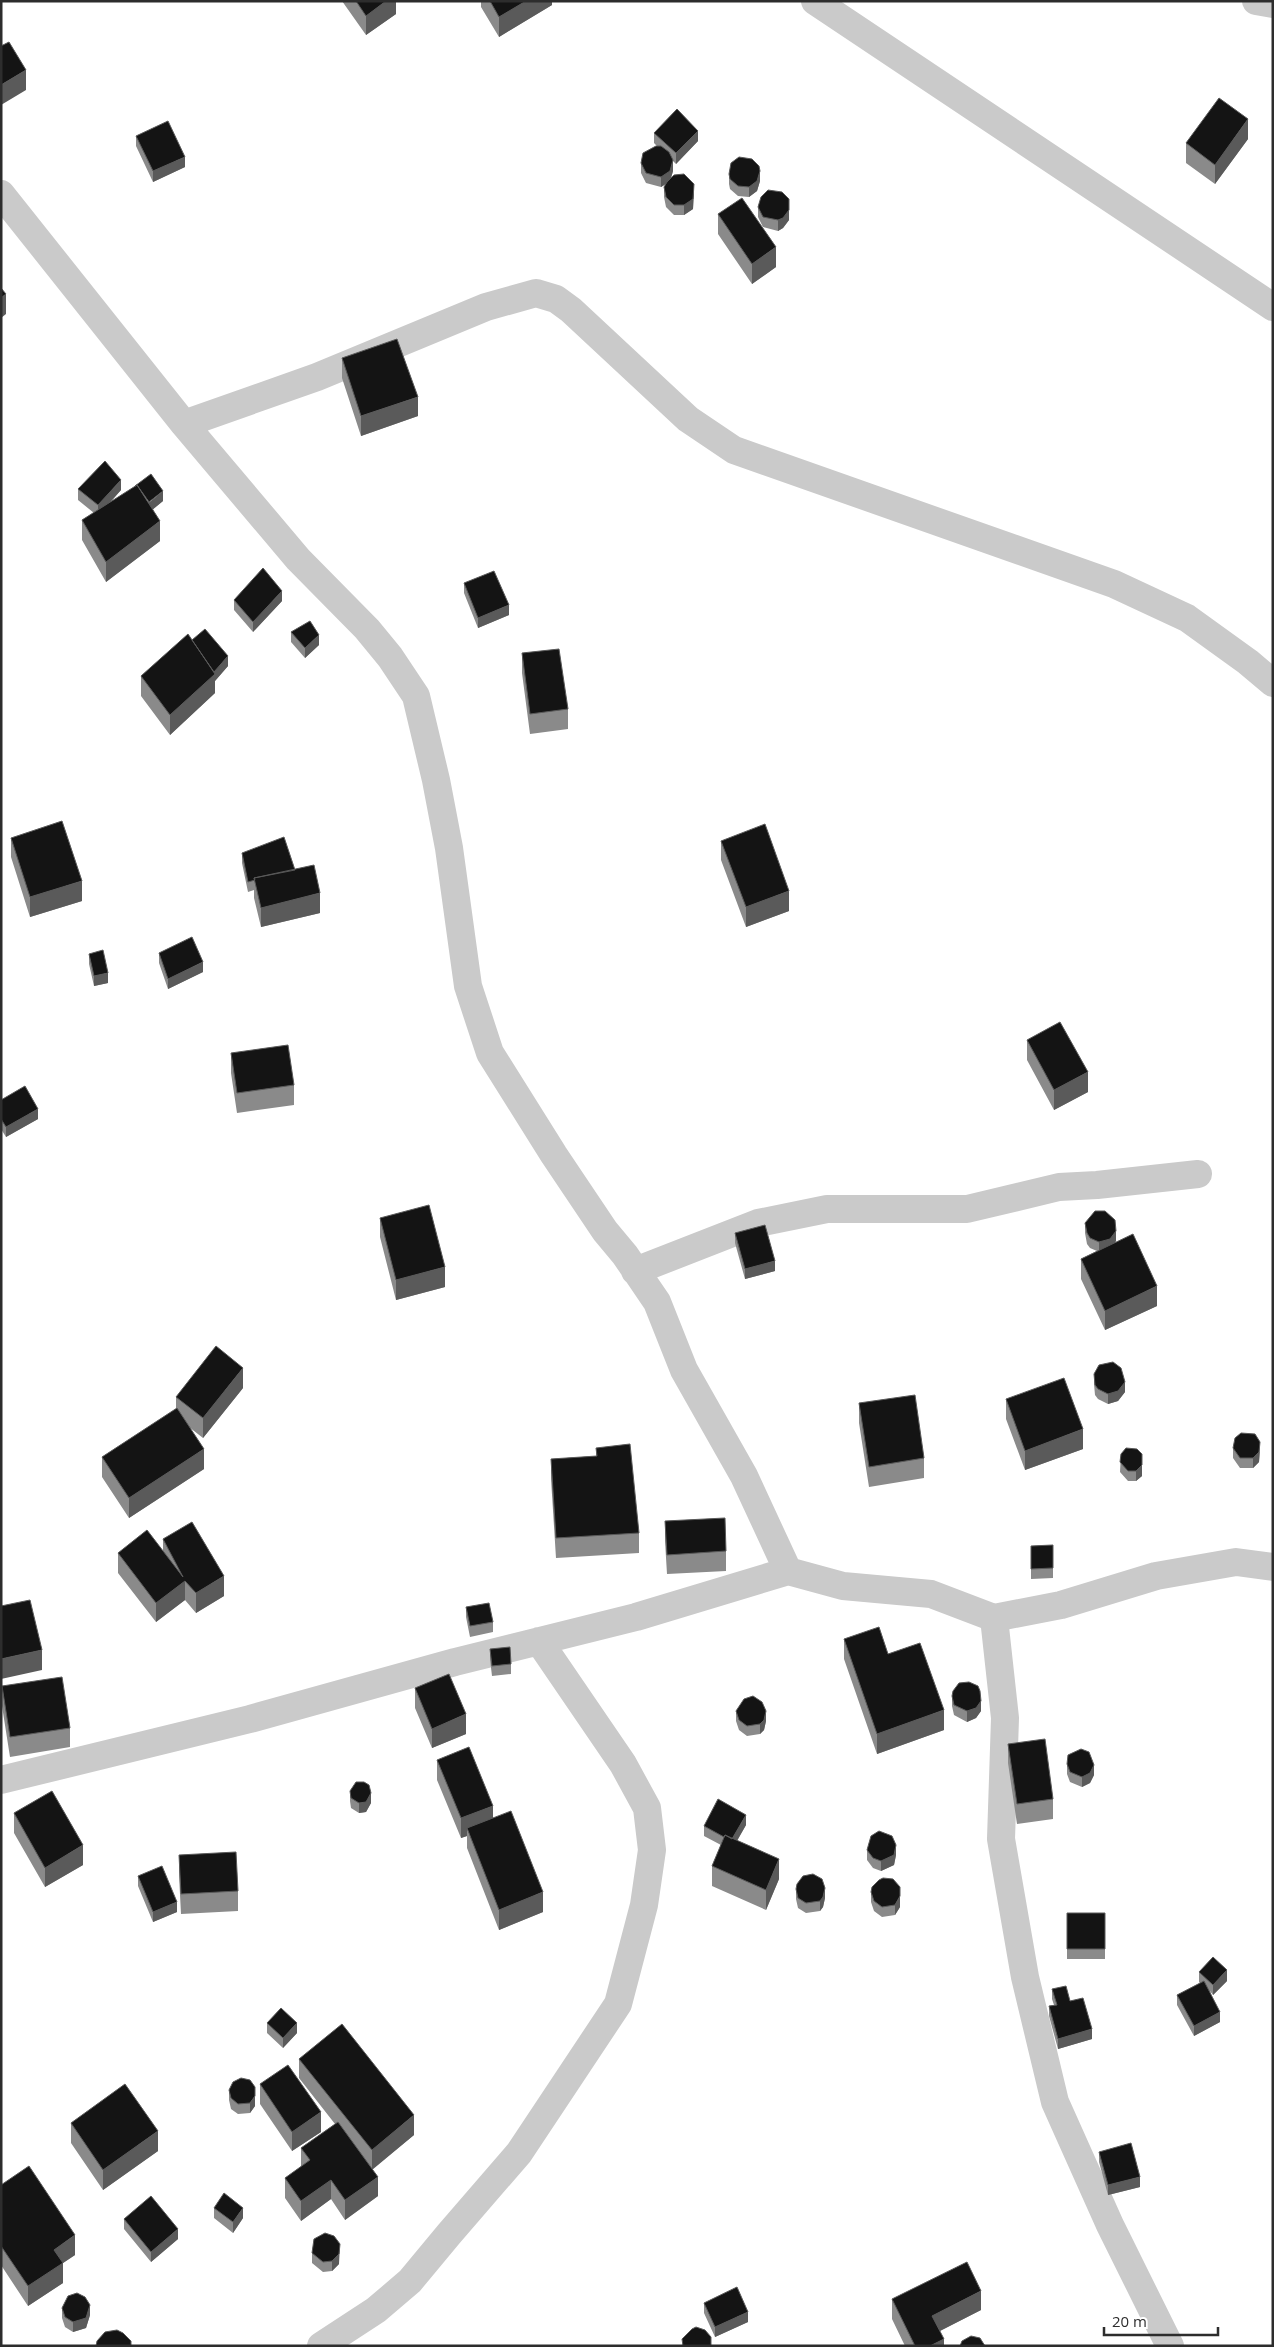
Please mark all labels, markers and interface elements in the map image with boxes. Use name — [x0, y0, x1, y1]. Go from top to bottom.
scale bar — [1104, 2304, 1218, 2336]
text: 20 m — [1112, 2311, 1147, 2331]

